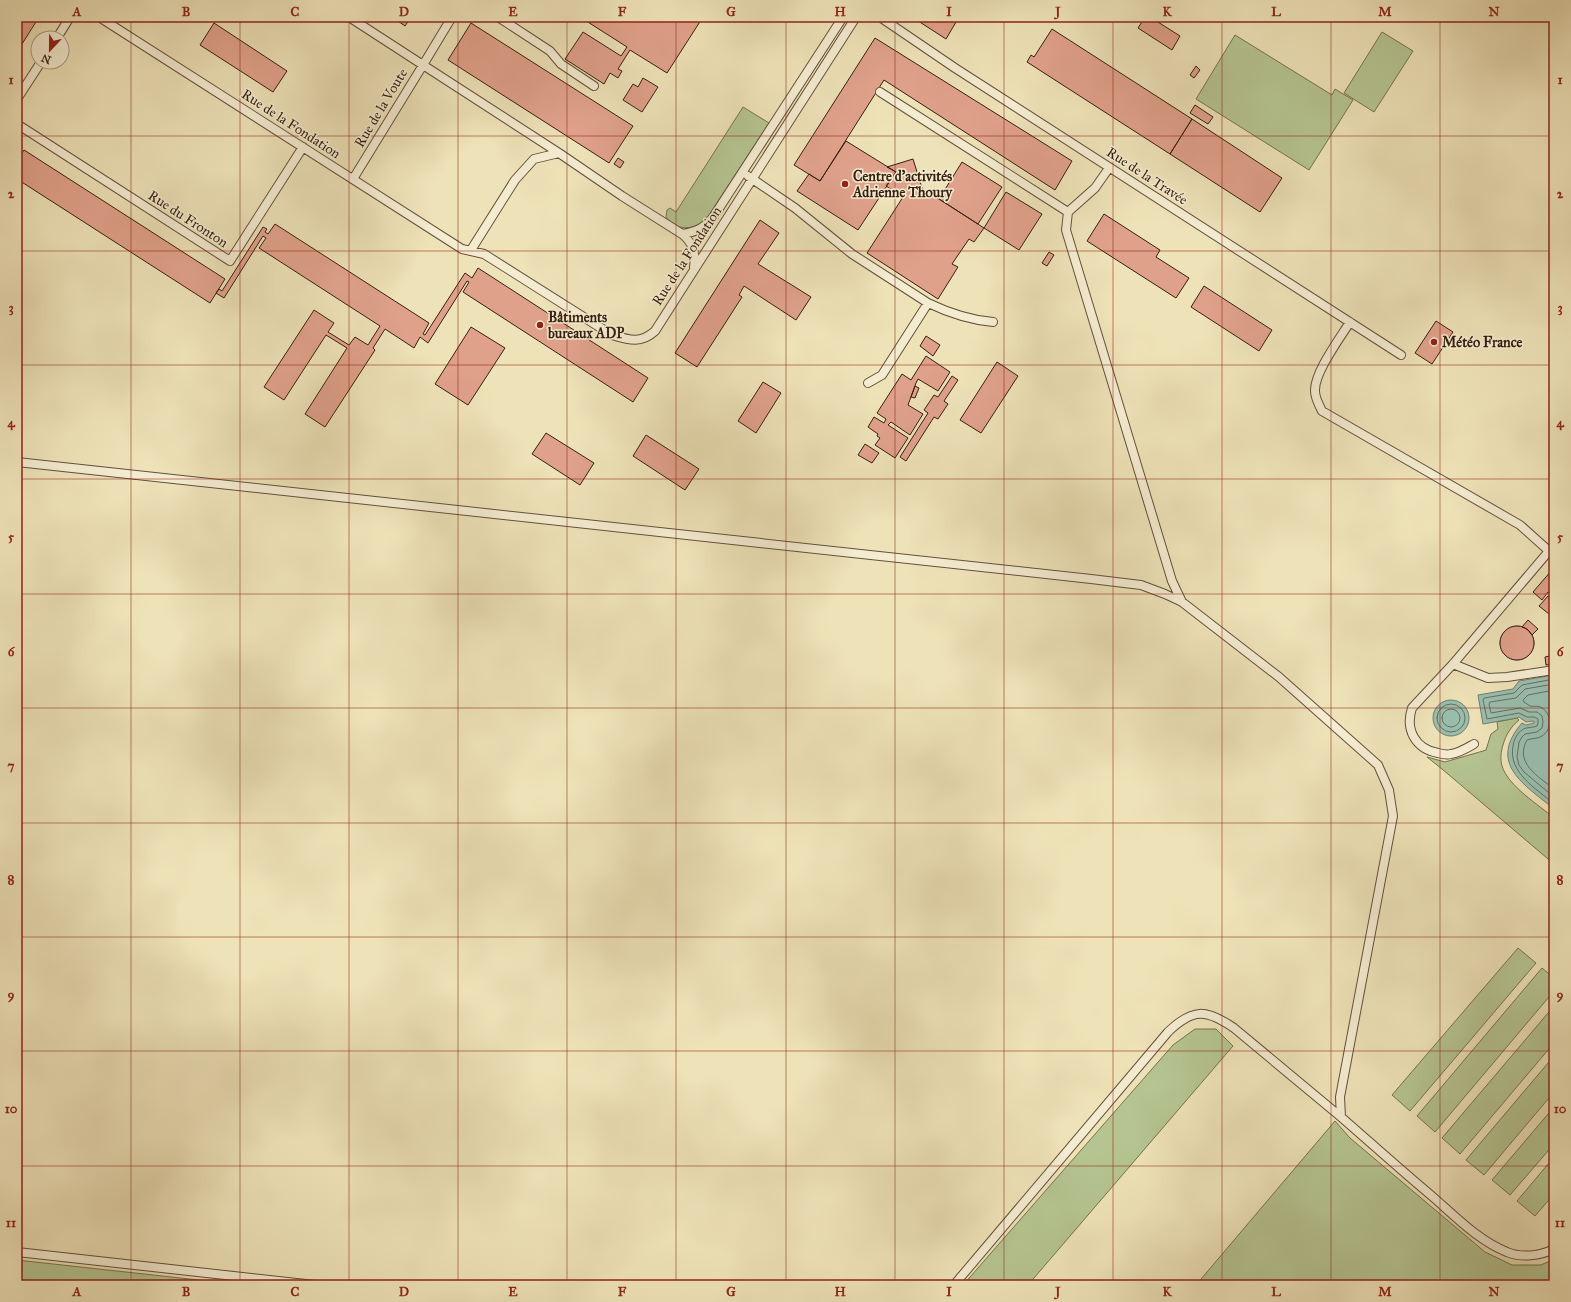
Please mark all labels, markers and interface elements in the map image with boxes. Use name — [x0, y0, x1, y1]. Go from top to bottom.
text: A — [72, 4, 82, 20]
text: B — [182, 4, 191, 20]
text: C — [291, 4, 300, 20]
text: D — [399, 4, 409, 20]
text: E — [508, 4, 518, 20]
text: F — [618, 4, 627, 20]
text: G — [726, 4, 736, 20]
text: H — [834, 4, 846, 20]
text: I — [946, 4, 952, 20]
text: J — [1053, 4, 1061, 20]
text: K — [1162, 4, 1172, 20]
text: L — [1271, 4, 1281, 20]
text: M — [1378, 4, 1392, 20]
text: N — [1488, 4, 1500, 20]
north arrow — [30, 30, 70, 70]
text: N — [39, 51, 53, 67]
street label: Rue de la Voute — [351, 65, 411, 150]
text: 1 — [8, 72, 14, 88]
text: 1 — [1557, 72, 1563, 88]
street label: Rue de la Fondation — [238, 86, 344, 163]
street label: Rue de la Travée — [1103, 144, 1191, 209]
place label: Centre d'activités Adrienne Thoury — [852, 168, 953, 202]
marker: Centre d'activités Adrienne Thoury — [840, 179, 850, 189]
text: 2 — [8, 186, 15, 202]
text: 2 — [1557, 186, 1564, 202]
street label: Rue du Fronton — [145, 187, 232, 251]
street label: Rue de la Fondation — [649, 203, 726, 309]
text: 3 — [8, 300, 14, 316]
text: 3 — [1557, 300, 1563, 316]
place label: Bâtiments bureaux ADP — [547, 309, 624, 342]
marker: Bâtiments bureaux ADP — [535, 320, 545, 330]
place label: Météo France — [1442, 334, 1523, 351]
marker: Météo France — [1429, 337, 1439, 347]
text: 4 — [7, 415, 15, 431]
text: 4 — [1556, 415, 1564, 431]
text: 5 — [8, 529, 15, 545]
text: 5 — [1557, 529, 1564, 545]
text: 6 — [8, 644, 16, 660]
text: 6 — [1557, 644, 1565, 660]
text: 7 — [8, 758, 15, 774]
text: 7 — [1557, 758, 1564, 774]
text: 8 — [8, 872, 15, 888]
text: 8 — [1557, 872, 1564, 888]
text: 9 — [8, 987, 15, 1003]
text: 9 — [1557, 987, 1564, 1003]
text: 10 — [5, 1101, 18, 1117]
text: 10 — [1554, 1101, 1567, 1117]
text: 11 — [6, 1215, 16, 1231]
text: 11 — [1555, 1215, 1565, 1231]
text: A — [72, 1284, 82, 1300]
text: B — [182, 1284, 191, 1300]
text: C — [291, 1284, 300, 1300]
text: D — [399, 1284, 409, 1300]
text: E — [508, 1284, 518, 1300]
text: F — [618, 1284, 627, 1300]
text: G — [726, 1284, 736, 1300]
text: H — [834, 1284, 846, 1300]
text: I — [946, 1284, 952, 1300]
text: J — [1053, 1284, 1061, 1300]
text: K — [1162, 1284, 1172, 1300]
text: L — [1271, 1284, 1281, 1300]
text: M — [1378, 1284, 1392, 1300]
text: N — [1488, 1284, 1500, 1300]

